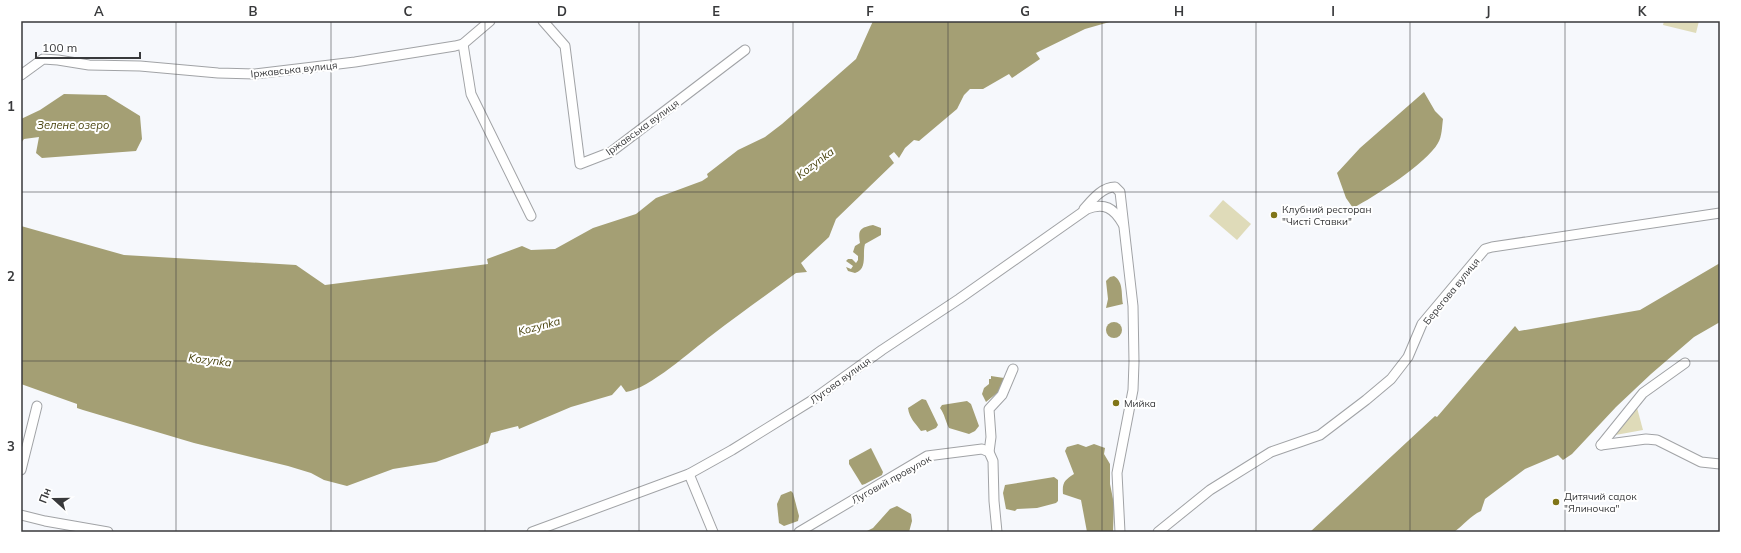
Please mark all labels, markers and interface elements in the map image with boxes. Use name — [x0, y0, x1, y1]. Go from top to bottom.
text: A — [94, 3, 104, 19]
text: B — [249, 3, 258, 19]
text: C — [404, 3, 413, 19]
text: D — [557, 3, 567, 19]
text: E — [712, 3, 720, 19]
text: F — [866, 3, 874, 19]
text: G — [1020, 3, 1030, 19]
text: H — [1174, 3, 1184, 19]
text: I — [1331, 3, 1335, 19]
text: J — [1486, 3, 1490, 19]
text: K — [1638, 3, 1648, 19]
scale bar — [36, 34, 140, 60]
text: 100 m — [42, 40, 77, 55]
street label: Іржавська вулиця — [250, 58, 338, 81]
street label: Іржавська вулиця — [603, 97, 681, 158]
text: 1 — [7, 98, 15, 114]
water label: Зелене озеро — [37, 118, 109, 132]
water label: Kozynka — [794, 144, 837, 182]
place label: Клубний ресторан "Чисті Ставки" — [1282, 203, 1371, 228]
marker: Клубний ресторан "Чисті Ставки" — [1269, 210, 1279, 220]
street label: Берегова вулиця — [1420, 255, 1482, 328]
text: 2 — [7, 268, 15, 284]
water label: Kozynka — [516, 314, 562, 338]
water label: Kozynka — [188, 350, 233, 370]
street label: Лугова вулиця — [807, 354, 873, 407]
place label: Мийка — [1124, 397, 1156, 410]
marker: Мийка — [1111, 398, 1121, 408]
text: 3 — [7, 438, 15, 454]
street label: Луговий провулок — [849, 452, 934, 507]
north arrow — [34, 479, 74, 519]
text: Пн — [35, 486, 54, 505]
place label: Дитячий садок "Ялиночка" — [1564, 490, 1637, 515]
marker: Дитячий садок "Ялиночка" — [1551, 497, 1561, 507]

